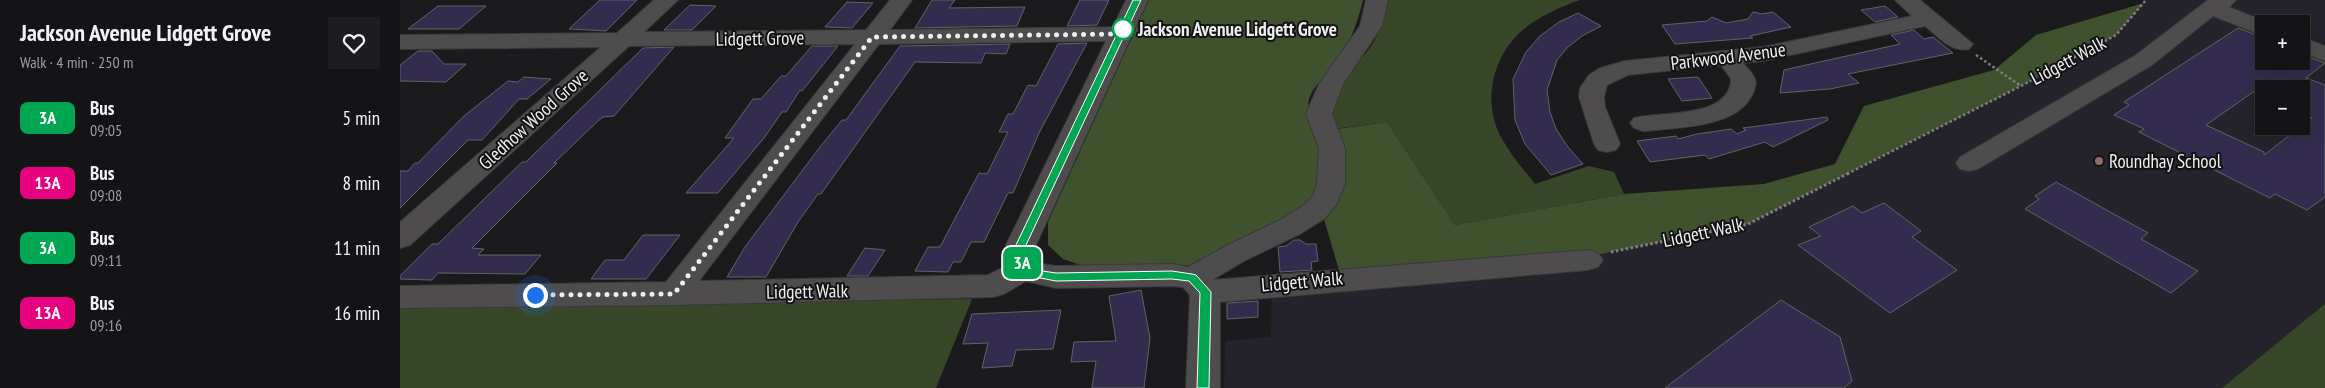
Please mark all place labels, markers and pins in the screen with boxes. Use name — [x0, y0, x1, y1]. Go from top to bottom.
place label: Jackson Avenue Lidgett Grove — [1137, 17, 1337, 41]
marker: Jackson Avenue Lidgett Grove — [1112, 18, 1134, 40]
place label: Roundhay School — [2109, 149, 2222, 173]
marker: Roundhay School — [2093, 155, 2105, 167]

